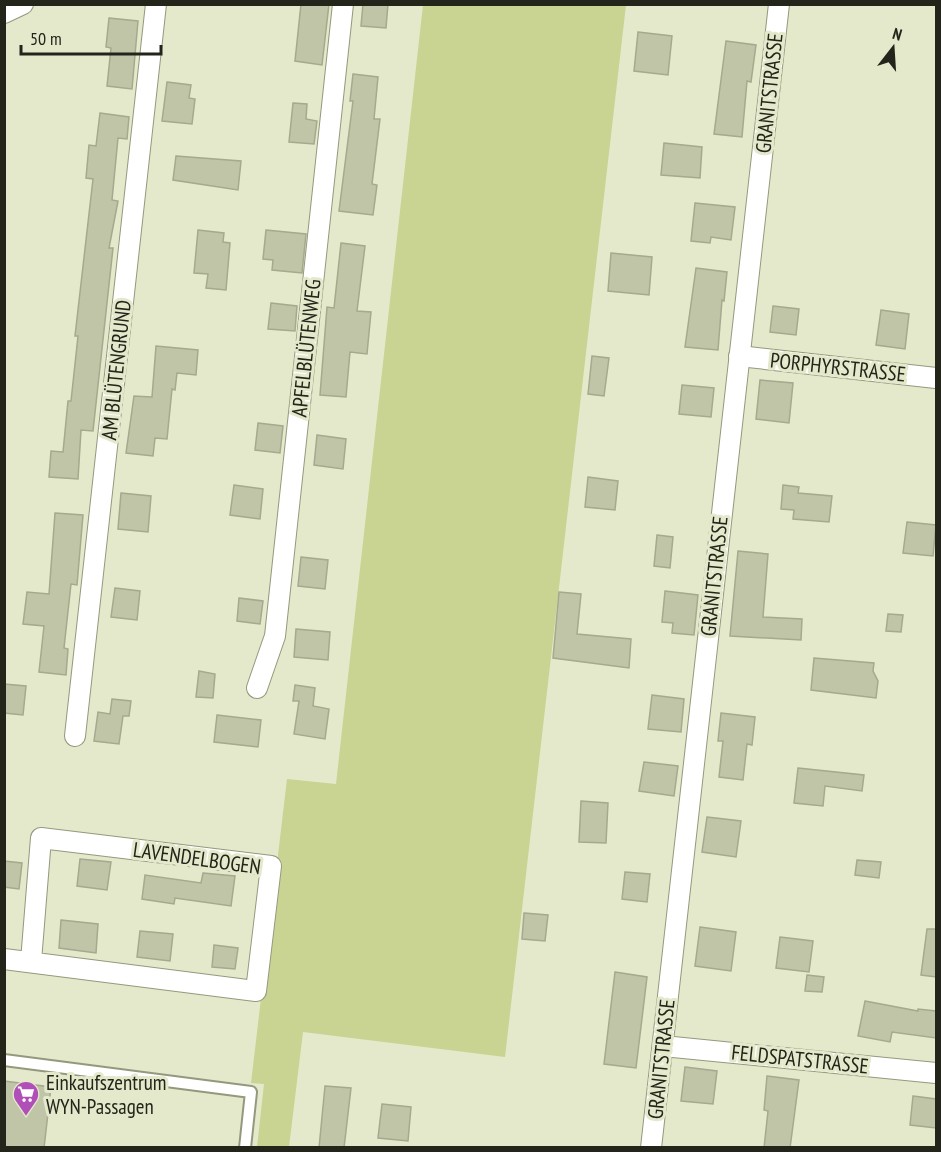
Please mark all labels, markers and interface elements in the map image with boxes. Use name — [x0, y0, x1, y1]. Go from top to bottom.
scale bar — [21, 18, 160, 56]
north arrow — [863, 18, 923, 78]
text: N — [890, 23, 904, 44]
text: 50 m — [30, 27, 62, 50]
street label: GRANITSTRASSE — [749, 32, 789, 154]
street label: APFELBLÜTENWEG — [285, 278, 327, 418]
street label: AM BLÜTENGRUND — [95, 299, 137, 441]
street label: PORPHYRSTRASSE — [769, 346, 907, 388]
street label: GRANITSTRASSE — [694, 515, 734, 637]
street label: LAVENDELBOGEN — [131, 836, 263, 880]
street label: GRANITSTRASSE — [641, 998, 681, 1120]
street label: FELDSPATSTRASSE — [730, 1038, 870, 1080]
place label: Einkaufszentrum WYN-Passagen — [46, 1069, 166, 1120]
supermarket icon: Einkaufszentrum WYN-Passagen — [11, 1079, 41, 1117]

